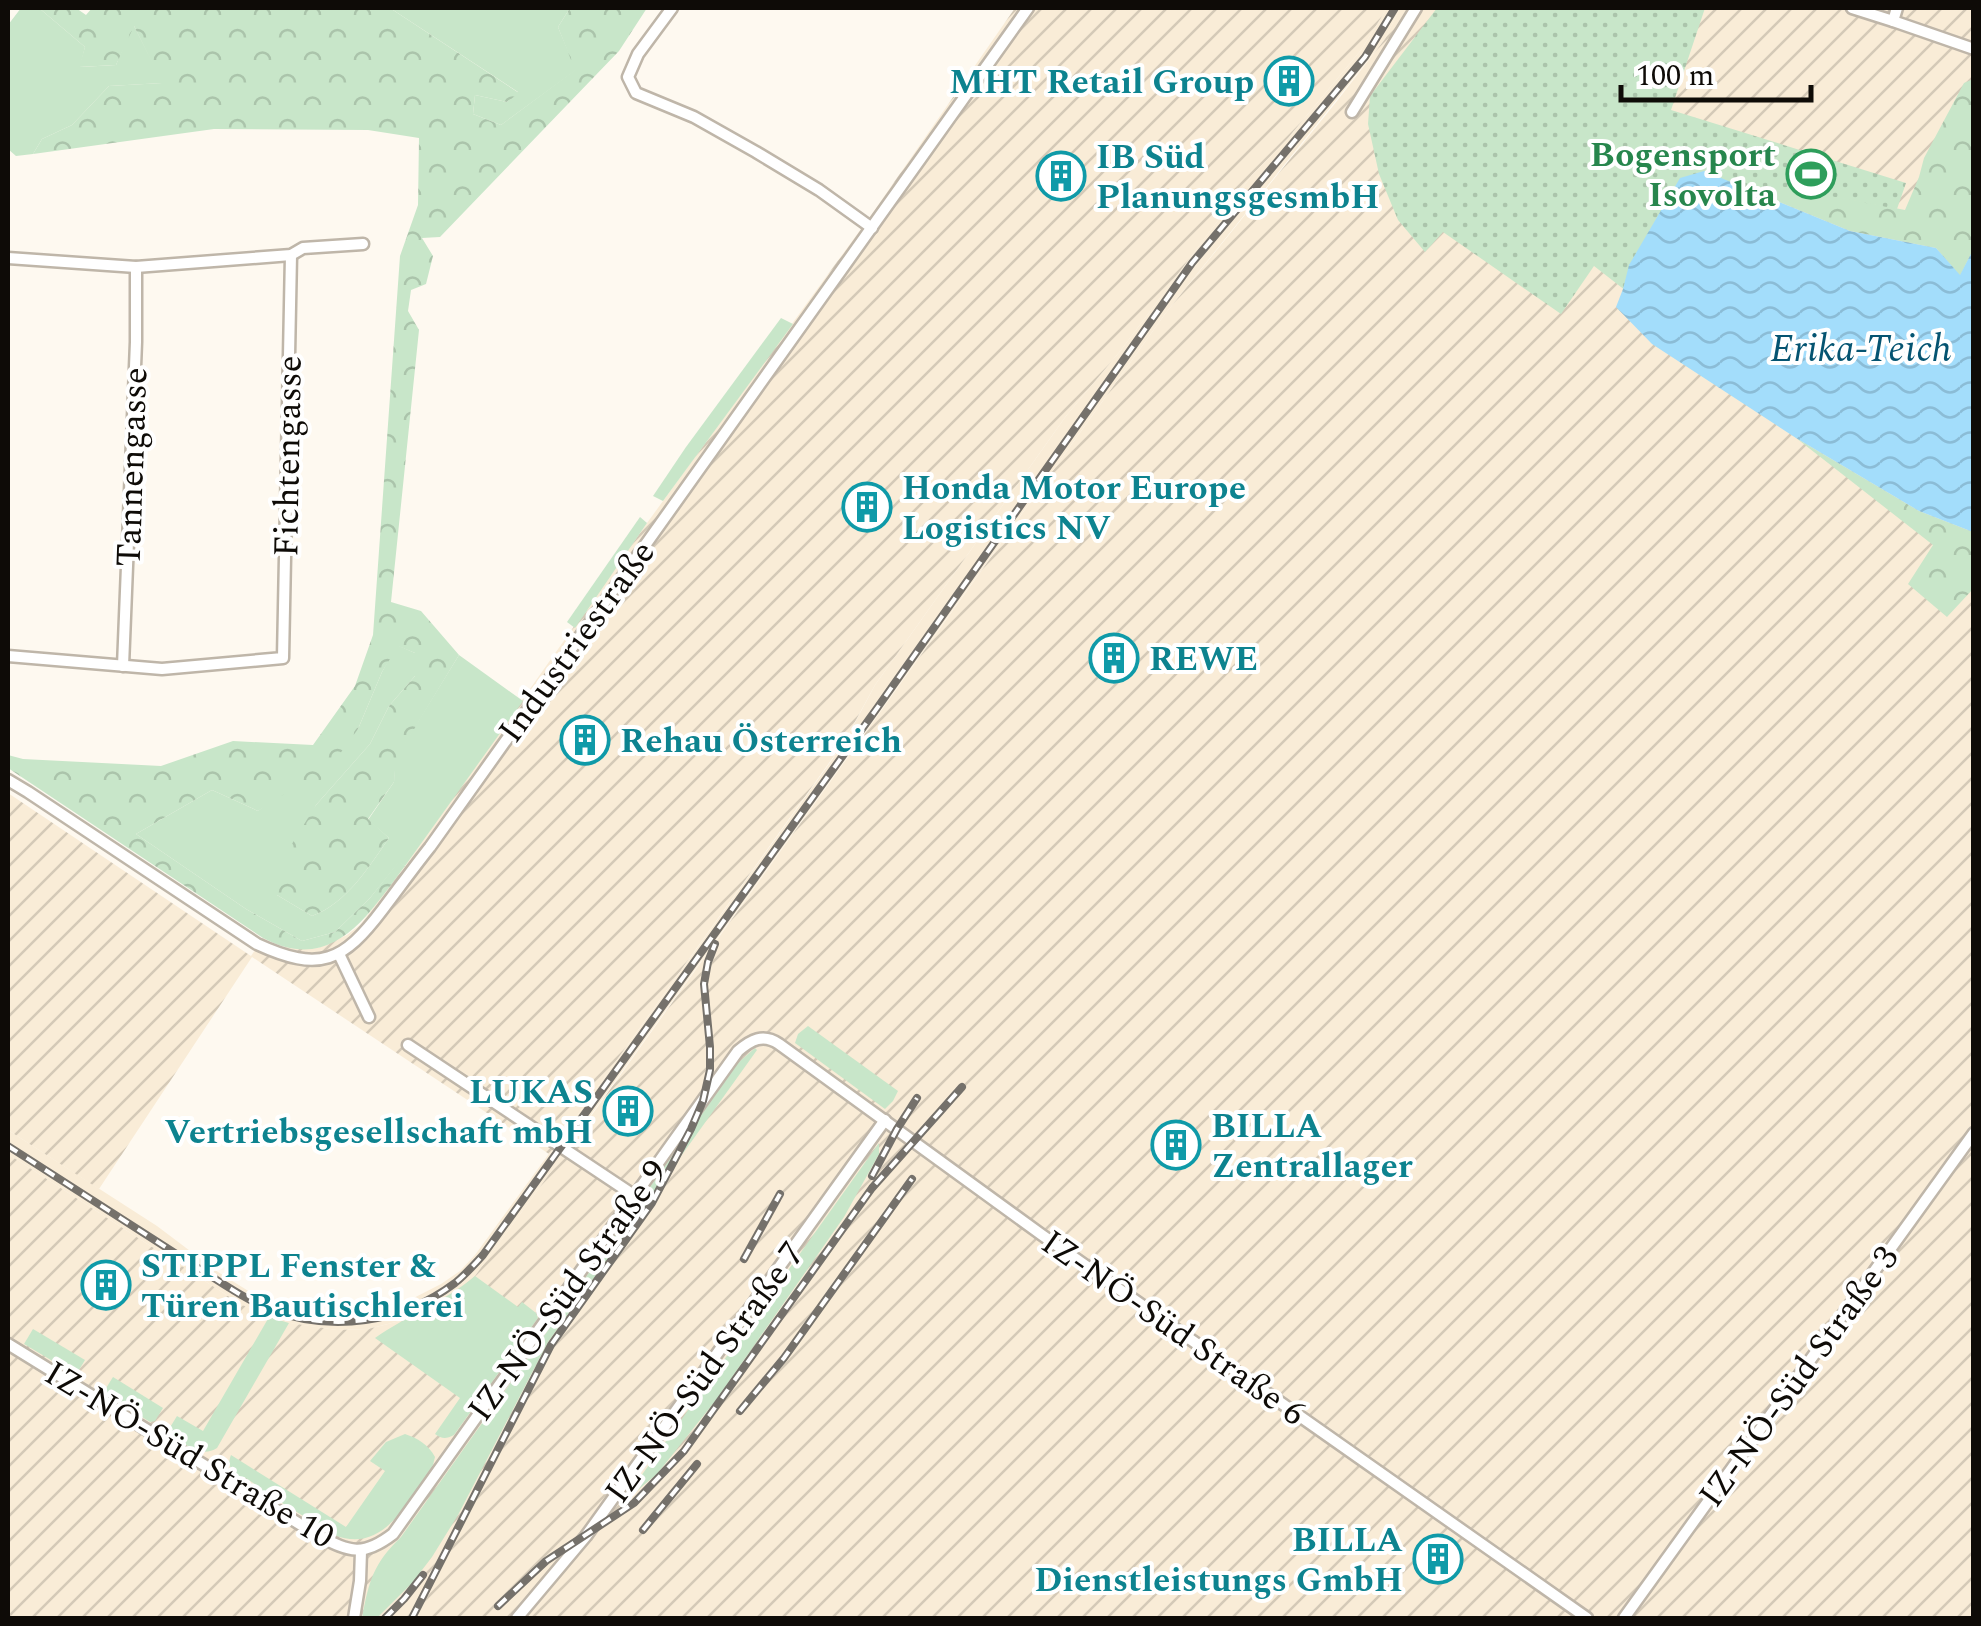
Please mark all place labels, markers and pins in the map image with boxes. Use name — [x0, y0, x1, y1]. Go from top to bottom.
building icon: MHT Retail Group — [1263, 55, 1315, 107]
place label: MHT Retail Group — [949, 56, 1254, 109]
place label: Bogensport Isovolta — [1590, 129, 1776, 222]
place label: IB Süd PlanungsgesmbH — [1096, 131, 1379, 224]
sports icon: Bogensport Isovolta — [1785, 148, 1837, 200]
building icon: IB Süd PlanungsgesmbH — [1035, 150, 1087, 202]
place label: Honda Motor Europe Logistics NV — [902, 462, 1246, 555]
building icon: Honda Motor Europe Logistics NV — [841, 481, 893, 533]
building icon: REWE — [1088, 632, 1140, 684]
place label: REWE — [1149, 633, 1258, 686]
building icon: Rehau Österreich — [559, 714, 611, 766]
place label: Rehau Österreich — [620, 715, 902, 768]
place label: LUKAS Vertriebsgesellschaft mbH — [164, 1066, 593, 1159]
building icon: LUKAS Vertriebsgesellschaft mbH — [602, 1085, 654, 1137]
place label: BILLA Zentrallager — [1211, 1100, 1413, 1193]
building icon: BILLA Zentrallager — [1150, 1119, 1202, 1171]
place label: STIPPL Fenster & Türen Bautischlerei — [141, 1240, 464, 1333]
building icon: STIPPL Fenster & Türen Bautischlerei — [80, 1259, 132, 1311]
place label: BILLA Dienstleistungs GmbH — [1034, 1514, 1403, 1607]
building icon: BILLA Dienstleistungs GmbH — [1412, 1533, 1464, 1585]

